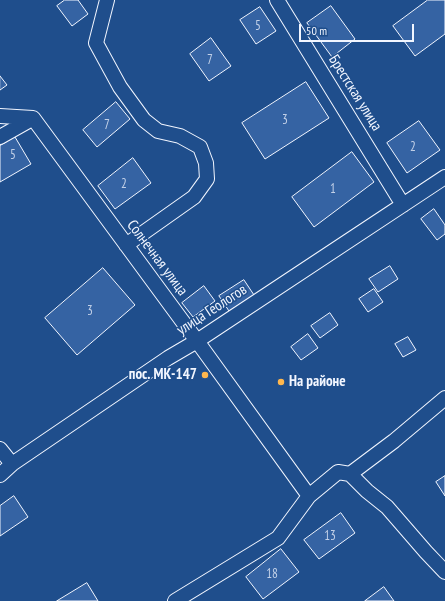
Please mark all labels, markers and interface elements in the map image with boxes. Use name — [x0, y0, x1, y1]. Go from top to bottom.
scale bar — [301, 16, 416, 42]
house number: 5 — [255, 18, 261, 34]
text: 50 m — [306, 23, 327, 38]
house number: 7 — [207, 52, 213, 68]
street label: Брестская улица — [325, 52, 385, 134]
house number: 3 — [282, 112, 288, 128]
house number: 7 — [104, 117, 110, 133]
house number: 2 — [410, 139, 416, 155]
house number: 5 — [10, 147, 16, 163]
house number: 2 — [121, 176, 127, 192]
house number: 1 — [330, 181, 336, 197]
street label: Солнечная улица — [123, 217, 191, 299]
street label: улица Геологов — [174, 281, 250, 339]
house number: 3 — [87, 303, 93, 319]
place label: пос. МК-147 — [129, 366, 197, 384]
marker: пос. МК-147 — [200, 370, 210, 380]
place label: На районе — [289, 373, 346, 391]
marker: На районе — [276, 377, 286, 387]
house number: 13 — [324, 528, 336, 544]
house number: 18 — [266, 566, 278, 582]

